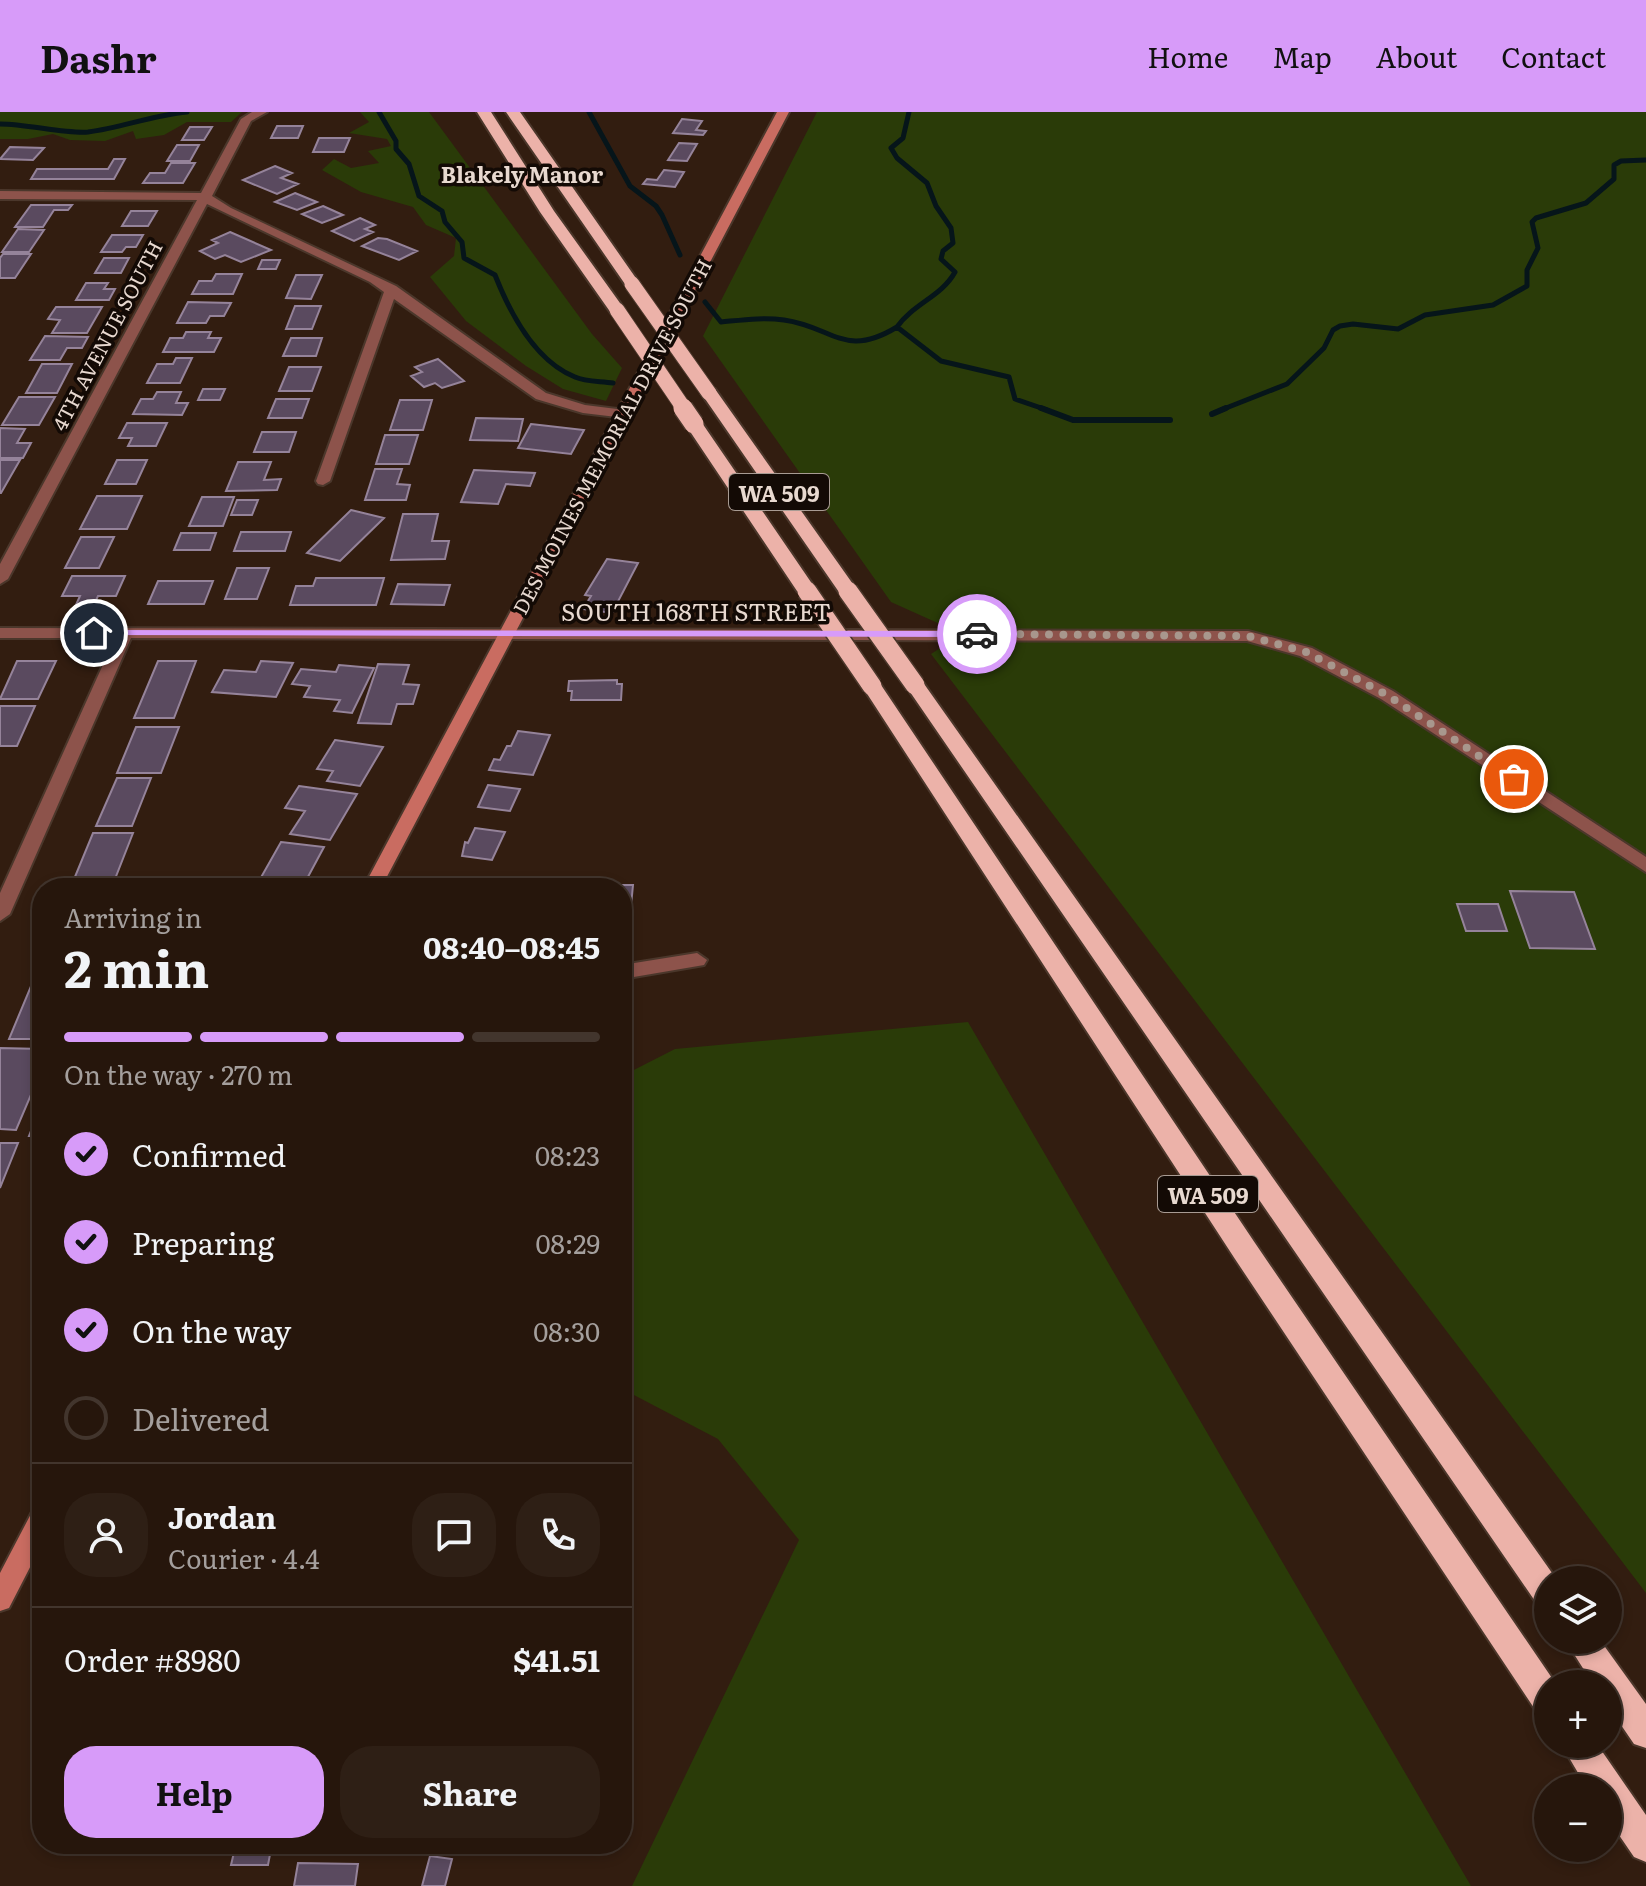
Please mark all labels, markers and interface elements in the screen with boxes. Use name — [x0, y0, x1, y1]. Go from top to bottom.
text: Dashr — [40, 28, 157, 85]
text: Home — [1147, 35, 1228, 77]
text: Map — [1272, 35, 1332, 77]
text: About — [1376, 35, 1457, 77]
text: Contact — [1501, 35, 1606, 77]
district label: Blakely Manor — [441, 157, 603, 190]
street label: 4TH AVENUE SOUTH — [43, 235, 169, 435]
street label: DES MOINES MEMORIAL DRIVE SOUTH — [504, 253, 718, 619]
road number: WA 509 — [729, 474, 829, 510]
street label: SOUTH 168TH STREET — [561, 593, 831, 628]
courier — [937, 594, 1017, 674]
pin — [60, 599, 128, 667]
icon: home — [72, 611, 116, 655]
icon: car — [955, 612, 999, 656]
pin — [1480, 745, 1548, 813]
icon: bag — [1492, 757, 1536, 801]
text: Arriving in — [64, 897, 202, 936]
text: 08:40–08:45 — [423, 924, 600, 968]
text: 2 min — [64, 927, 209, 1004]
text: On the way · 270 m — [64, 1054, 293, 1093]
icon: check — [64, 1132, 108, 1176]
text: Confirmed — [132, 1132, 286, 1176]
text: 08:23 — [535, 1135, 600, 1174]
road number: WA 509 — [1158, 1176, 1258, 1212]
icon: check — [64, 1220, 108, 1264]
text: Preparing — [132, 1220, 274, 1264]
text: 08:29 — [535, 1223, 600, 1262]
icon: check — [64, 1308, 108, 1352]
text: On the way — [132, 1308, 291, 1352]
text: 08:30 — [533, 1311, 600, 1350]
text: Delivered — [132, 1396, 269, 1440]
button: person — [64, 1493, 148, 1577]
button: chat — [412, 1493, 496, 1577]
button: phone — [516, 1493, 600, 1577]
text: Jordan — [168, 1494, 276, 1538]
text: Courier · 4.4 — [168, 1538, 320, 1577]
map controls — [1534, 1566, 1622, 1862]
button: layers — [1534, 1566, 1622, 1654]
text: Order #8980 — [64, 1637, 241, 1681]
text: $41.51 — [513, 1637, 600, 1681]
button: + — [1534, 1670, 1622, 1758]
button: Help — [64, 1746, 324, 1838]
button: Share — [340, 1746, 600, 1838]
button: − — [1534, 1774, 1622, 1862]

